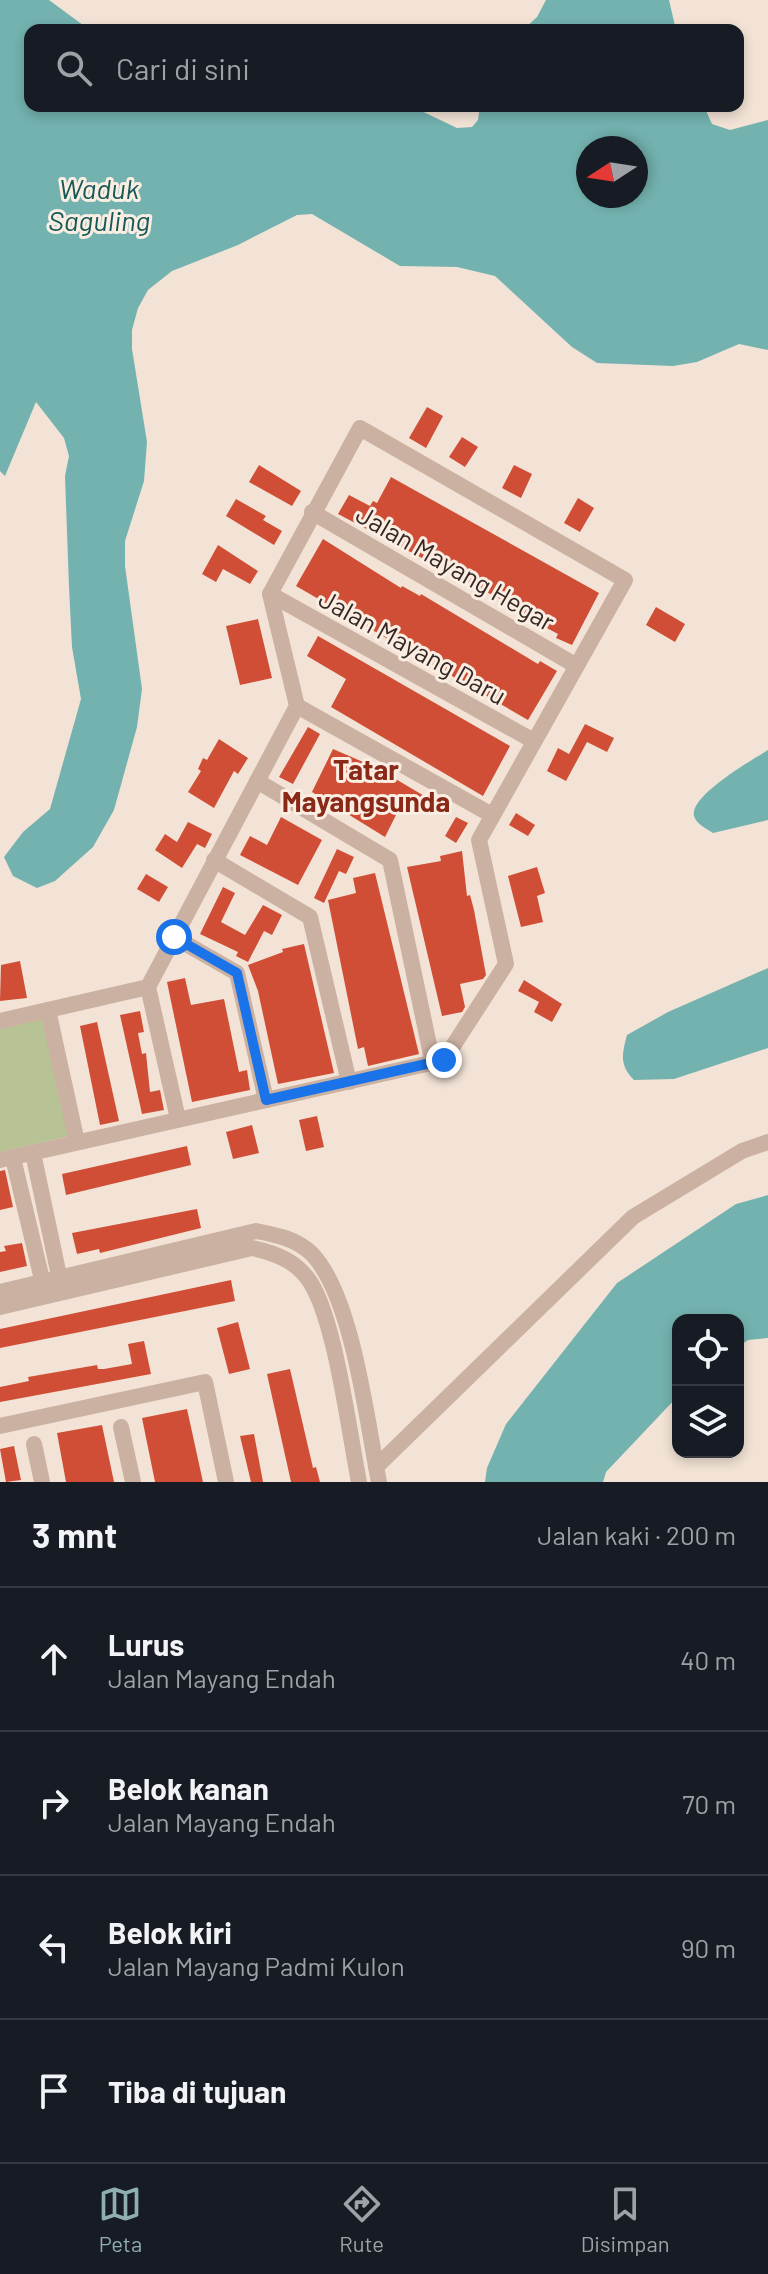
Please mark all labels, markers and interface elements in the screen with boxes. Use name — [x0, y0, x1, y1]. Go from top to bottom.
search box — [24, 24, 744, 112]
icon: search — [52, 46, 96, 90]
text: Cari di sini — [116, 50, 250, 86]
north arrow — [576, 136, 648, 208]
water label: Waduk Saguling — [48, 171, 150, 237]
street label: Jalan Mayang Hegar — [351, 498, 561, 637]
street label: Jalan Mayang Daru — [314, 582, 512, 710]
district label: Tatar Mayangsunda — [282, 752, 450, 818]
route start — [156, 919, 192, 955]
route end — [426, 1042, 462, 1078]
map controls — [672, 1314, 744, 1458]
button: locate — [672, 1314, 744, 1386]
button: layers — [672, 1386, 744, 1458]
text: 3 mnt — [32, 1514, 117, 1555]
text: Jalan kaki · 200 m — [538, 1519, 736, 1550]
text: Lurus — [108, 1626, 184, 1662]
icon: ahead — [32, 1637, 76, 1681]
text: 40 m — [680, 1644, 736, 1675]
text: Jalan Mayang Endah — [108, 1662, 336, 1693]
text: Belok kanan — [108, 1770, 269, 1806]
icon: right — [32, 1781, 76, 1825]
text: 70 m — [682, 1788, 736, 1819]
text: Jalan Mayang Endah — [108, 1806, 336, 1837]
text: Belok kiri — [108, 1914, 232, 1950]
icon: left — [32, 1925, 76, 1969]
text: 90 m — [681, 1932, 736, 1963]
text: Jalan Mayang Padmi Kulon — [108, 1950, 405, 1981]
icon: arrive — [32, 2069, 76, 2113]
text: Tiba di tujuan — [108, 2073, 286, 2109]
tab: Peta — [98, 2182, 142, 2256]
tab: Rute — [339, 2182, 384, 2256]
tab: Disimpan — [581, 2182, 670, 2256]

